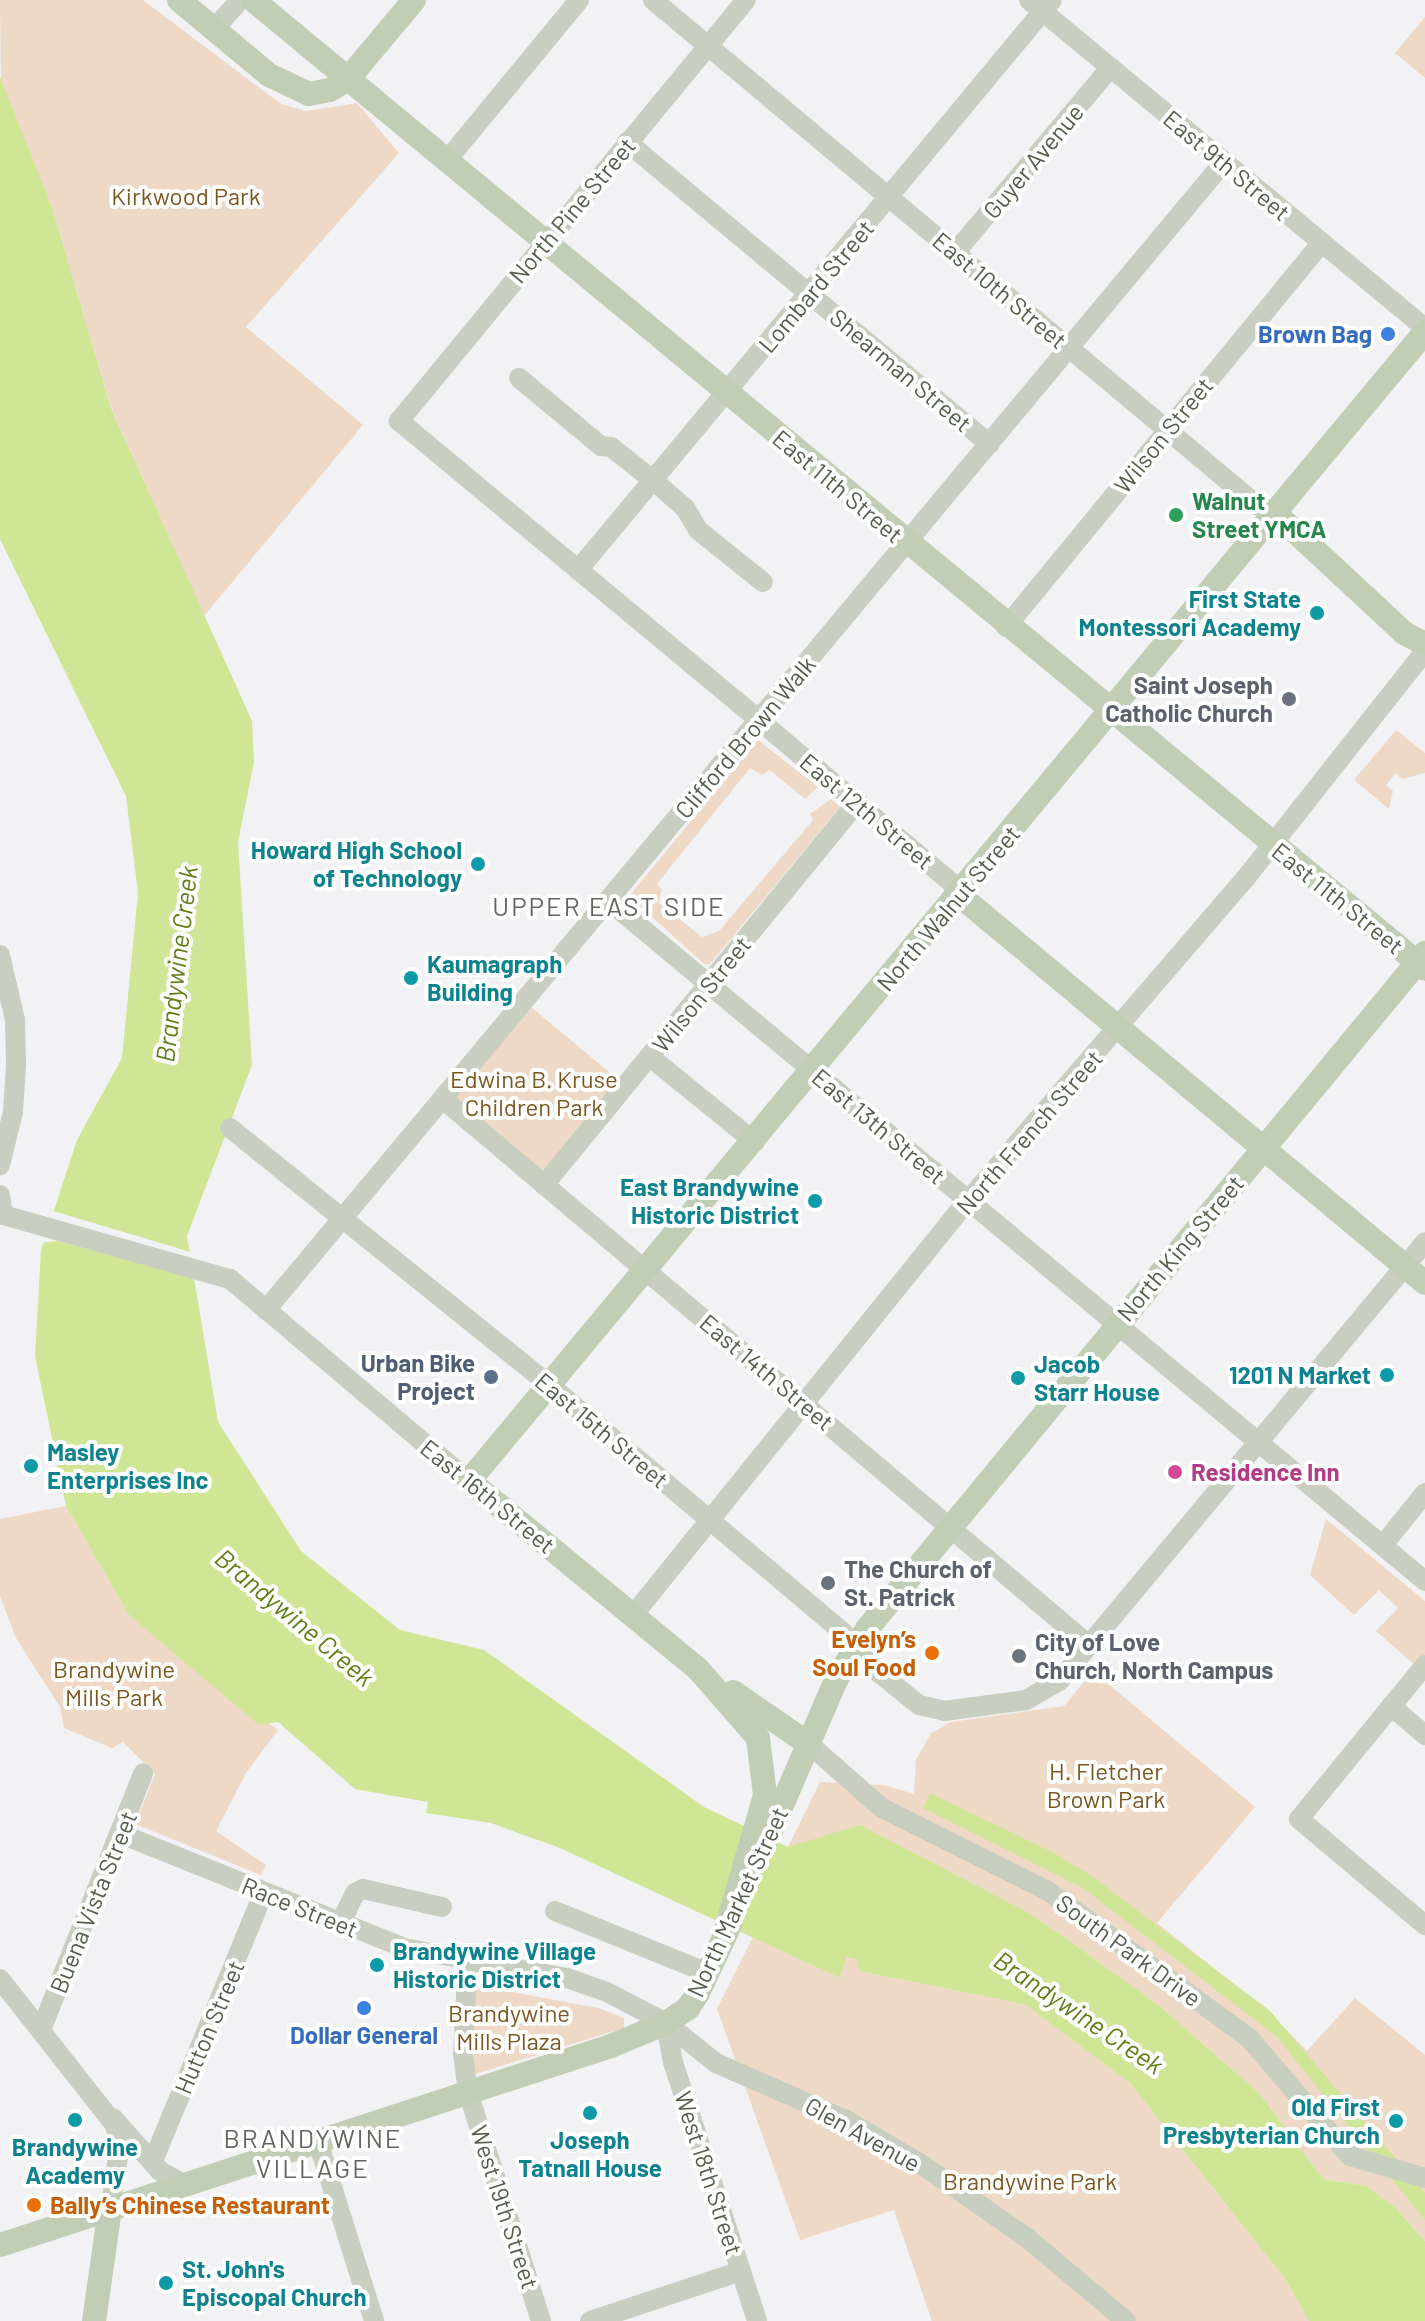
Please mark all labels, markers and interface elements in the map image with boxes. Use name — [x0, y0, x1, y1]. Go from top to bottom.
street label: Guyer Avenue — [977, 98, 1089, 224]
street label: East 9th Street — [1158, 104, 1296, 226]
street label: North Pine Street — [503, 131, 641, 289]
park label: Kirkwood Park — [111, 182, 261, 210]
street label: Lombard Street — [752, 214, 880, 358]
street label: East 10th Street — [927, 226, 1073, 354]
street label: Shearman Street — [824, 302, 978, 438]
place label: Brown Bag — [1258, 320, 1372, 348]
marker: Brown Bag — [1379, 325, 1397, 343]
street label: Wilson Street — [1108, 371, 1218, 499]
street label: East 11th Street — [767, 423, 909, 549]
place label: Walnut Street YMCA — [1192, 487, 1326, 543]
marker: Walnut Street YMCA — [1167, 506, 1185, 524]
place label: First State Montessori Academy — [1078, 585, 1301, 641]
marker: First State Montessori Academy — [1308, 604, 1326, 622]
street label: Clifford Brown Walk — [669, 650, 821, 824]
place label: Saint Joseph Catholic Church — [1105, 671, 1273, 727]
marker: Saint Joseph Catholic Church — [1280, 690, 1298, 708]
street label: East 12th Street — [795, 747, 939, 875]
street label: North Walnut Street — [870, 819, 1026, 997]
place label: Howard High School of Technology — [251, 836, 462, 892]
street label: East 11th Street — [1266, 836, 1410, 960]
marker: Howard High School of Technology — [469, 855, 487, 873]
water label: Brandywine Creek — [148, 864, 204, 1064]
district label: UPPER EAST SIDE — [492, 890, 726, 922]
street label: Wilson Street — [646, 930, 756, 1058]
place label: Kaumagraph Building — [427, 950, 562, 1006]
marker: Kaumagraph Building — [402, 969, 420, 987]
street label: North French Street — [950, 1044, 1108, 1220]
street label: East 13th Street — [807, 1062, 951, 1190]
park label: Edwina B. Kruse Children Park — [450, 1065, 618, 1121]
street label: North King Street — [1111, 1169, 1249, 1327]
place label: East Brandywine Historic District — [620, 1173, 799, 1229]
marker: East Brandywine Historic District — [806, 1192, 824, 1210]
street label: East 14th Street — [694, 1308, 840, 1436]
place label: Urban Bike Project — [361, 1349, 475, 1405]
place label: Jacob Starr House — [1034, 1350, 1160, 1406]
place label: 1201 N Market — [1229, 1361, 1371, 1389]
street label: East 15th Street — [530, 1366, 674, 1494]
marker: 1201 N Market — [1378, 1366, 1396, 1384]
marker: Urban Bike Project — [482, 1368, 500, 1386]
marker: Jacob Starr House — [1009, 1369, 1027, 1387]
street label: East 16th Street — [415, 1433, 561, 1559]
place label: Masley Enterprises Inc — [47, 1438, 208, 1494]
marker: Masley Enterprises Inc — [22, 1457, 40, 1475]
place label: Residence Inn — [1191, 1458, 1340, 1486]
marker: Residence Inn — [1166, 1463, 1184, 1481]
water label: Brandywine Creek — [209, 1542, 381, 1692]
place label: The Church of St. Patrick — [844, 1555, 992, 1611]
marker: The Church of St. Patrick — [819, 1574, 837, 1592]
place label: Evelyn’s Soul Food — [812, 1625, 916, 1681]
place label: City of Love Church, North Campus — [1035, 1628, 1273, 1684]
marker: Evelyn’s Soul Food — [923, 1644, 941, 1662]
marker: City of Love Church, North Campus — [1010, 1647, 1028, 1665]
park label: Brandywine Mills Park — [53, 1655, 175, 1711]
park label: H. Fletcher Brown Park — [1047, 1757, 1165, 1813]
street label: North Market Street — [680, 1802, 794, 2002]
street label: Buena Vista Street — [43, 1807, 143, 1997]
street label: Race Street — [238, 1871, 362, 1943]
street label: South Park Drive — [1051, 1888, 1207, 2012]
place label: Brandywine Village Historic District — [393, 1937, 596, 1993]
water label: Brandywine Creek — [988, 1944, 1170, 2080]
street label: Hutton Street — [168, 1956, 250, 2098]
marker: Brandywine Village Historic District — [368, 1956, 386, 1974]
marker: Dollar General — [355, 1999, 373, 2017]
park label: Brandywine Mills Plaza — [448, 1999, 570, 2055]
place label: Dollar General — [290, 2021, 438, 2049]
street label: West 18th Street — [669, 2088, 749, 2258]
street label: Glen Avenue — [800, 2091, 926, 2177]
place label: Old First Presbyterian Church — [1163, 2093, 1380, 2149]
marker: Joseph Tatnall House — [581, 2104, 599, 2122]
marker: Brandywine Academy — [66, 2111, 84, 2129]
marker: Old First Presbyterian Church — [1387, 2112, 1405, 2130]
district label: BRANDYWINE VILLAGE — [223, 2122, 403, 2184]
street label: West 19th Street — [465, 2122, 545, 2292]
place label: Joseph Tatnall House — [518, 2126, 662, 2182]
place label: Brandywine Academy — [12, 2133, 138, 2189]
park label: Brandywine Park — [943, 2167, 1117, 2195]
place label: Bally’s Chinese Restaurant — [50, 2191, 330, 2219]
marker: Bally’s Chinese Restaurant — [25, 2196, 43, 2214]
place label: St. John's Episcopal Church — [182, 2255, 367, 2311]
marker: St. John's Episcopal Church — [157, 2274, 175, 2292]

